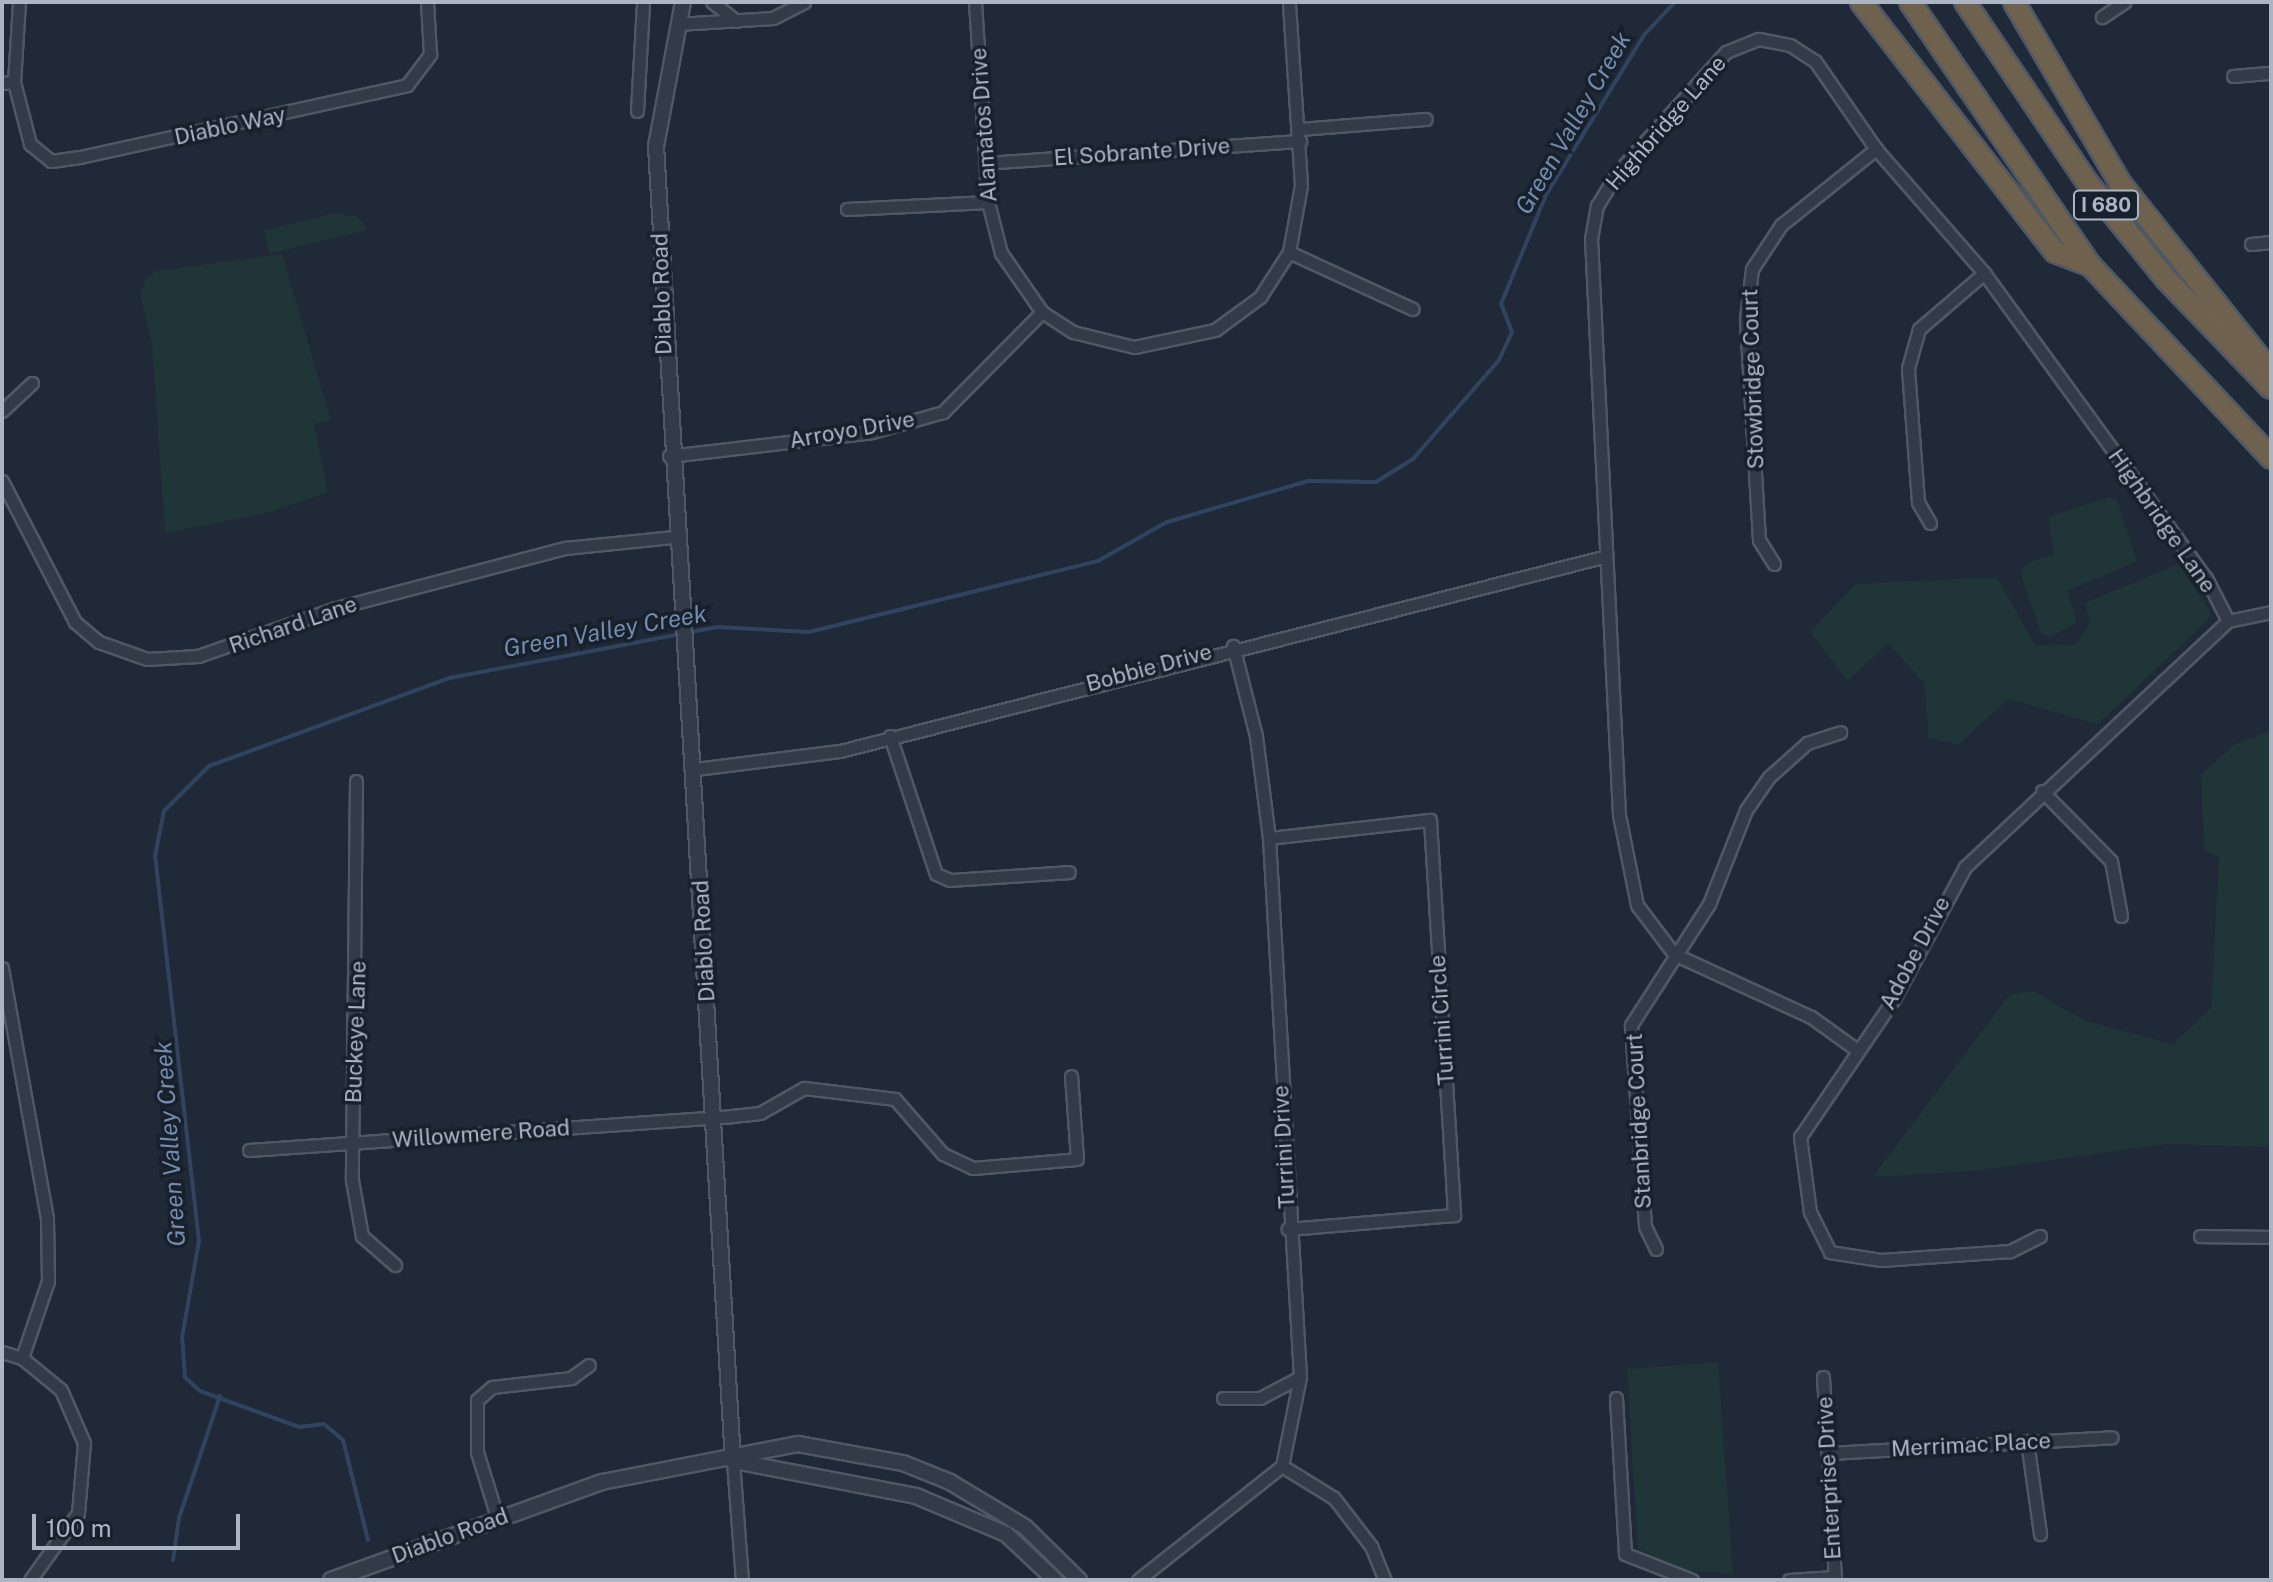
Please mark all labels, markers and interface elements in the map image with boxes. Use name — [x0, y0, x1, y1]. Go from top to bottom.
water label: Green Valley Creek — [1509, 26, 1637, 220]
street label: Alamatos Drive — [965, 47, 1003, 203]
street label: Highbridge Lane — [1600, 50, 1732, 196]
street label: Diablo Way — [172, 101, 288, 151]
street label: El Sobrante Drive — [1053, 133, 1231, 171]
road number: I 680 — [2072, 189, 2140, 221]
street label: Diablo Road — [647, 233, 677, 355]
street label: Stowbridge Court — [1737, 288, 1769, 470]
street label: Arroyo Drive — [787, 406, 917, 454]
street label: Highbridge Lane — [2103, 444, 2221, 598]
street label: Richard Lane — [226, 591, 360, 659]
water label: Green Valley Creek — [501, 599, 709, 663]
street label: Bobbie Drive — [1083, 639, 1215, 697]
street label: Diablo Road — [688, 879, 720, 1003]
street label: Adobe Drive — [1874, 892, 1956, 1014]
street label: Turrini Circle — [1424, 954, 1460, 1086]
street label: Buckeye Lane — [340, 960, 372, 1104]
street label: Stanbridge Court — [1621, 1032, 1657, 1210]
water label: Green Valley Creek — [148, 1040, 192, 1248]
street label: Turrini Drive — [1268, 1085, 1300, 1209]
street label: Willowmere Road — [391, 1115, 571, 1153]
street label: Enterprise Drive — [1812, 1396, 1846, 1560]
street label: Merrimac Place — [1890, 1428, 2052, 1462]
scale bar — [36, 1498, 244, 1548]
street label: Diablo Road — [388, 1503, 512, 1569]
text: 100 m — [46, 1514, 112, 1542]

